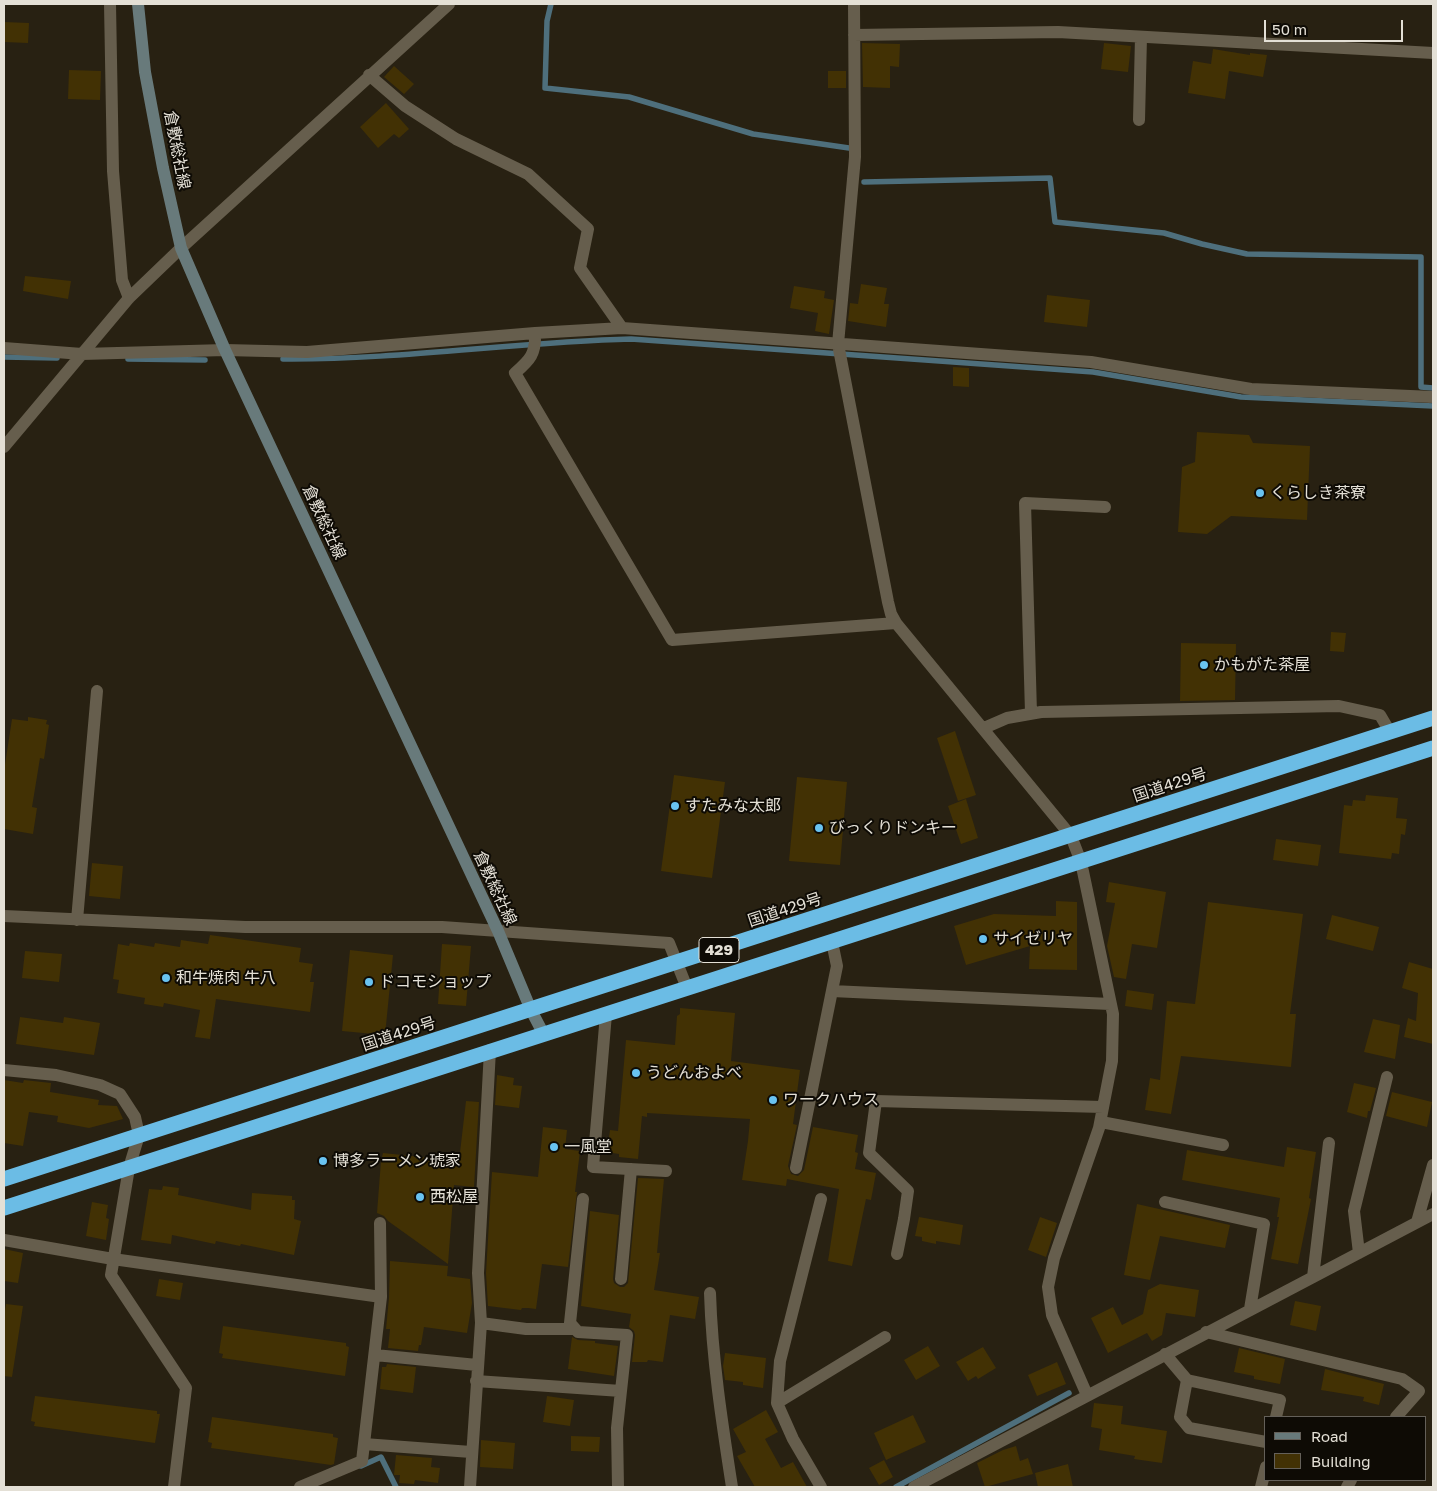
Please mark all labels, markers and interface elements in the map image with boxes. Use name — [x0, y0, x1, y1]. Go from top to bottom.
scale bar — [1267, 10, 1406, 42]
text: 50 m — [1272, 20, 1307, 38]
street label: 倉敷総社線 — [160, 109, 194, 191]
street label: 倉敷総社線 — [298, 482, 350, 562]
place label: くらしき茶寮 — [1270, 483, 1366, 503]
marker: くらしき茶寮 — [1254, 487, 1266, 499]
place label: かもがた茶屋 — [1214, 655, 1310, 675]
marker: かもがた茶屋 — [1198, 659, 1210, 671]
street label: 国道429号 — [1131, 764, 1209, 806]
place label: すたみな太郎 — [685, 796, 781, 816]
marker: すたみな太郎 — [669, 800, 681, 812]
place label: びっくりドンキー — [829, 818, 957, 838]
marker: びっくりドンキー — [813, 822, 825, 834]
street label: 倉敷総社線 — [469, 848, 521, 928]
street label: 国道429号 — [746, 889, 824, 931]
place label: サイゼリヤ — [993, 929, 1073, 949]
marker: サイゼリヤ — [977, 933, 989, 945]
road number: 429 — [699, 938, 739, 962]
place label: 和牛焼肉 牛八 — [176, 968, 276, 988]
marker: 和牛焼肉 牛八 — [160, 972, 172, 984]
place label: ドコモショップ — [379, 972, 491, 992]
marker: ドコモショップ — [363, 976, 375, 988]
street label: 国道429号 — [360, 1013, 438, 1055]
place label: うどんおよべ — [646, 1063, 742, 1083]
marker: うどんおよべ — [630, 1067, 642, 1079]
place label: ワークハウス — [783, 1090, 879, 1110]
marker: ワークハウス — [767, 1094, 779, 1106]
place label: 一風堂 — [564, 1137, 612, 1157]
marker: 一風堂 — [548, 1141, 560, 1153]
place label: 博多ラーメン琥家 — [333, 1151, 461, 1171]
marker: 博多ラーメン琥家 — [317, 1155, 329, 1167]
place label: 西松屋 — [430, 1187, 478, 1207]
marker: 西松屋 — [414, 1191, 426, 1203]
legend — [1264, 1416, 1427, 1481]
text: Road — [1311, 1427, 1348, 1445]
text: Building — [1311, 1452, 1371, 1470]

